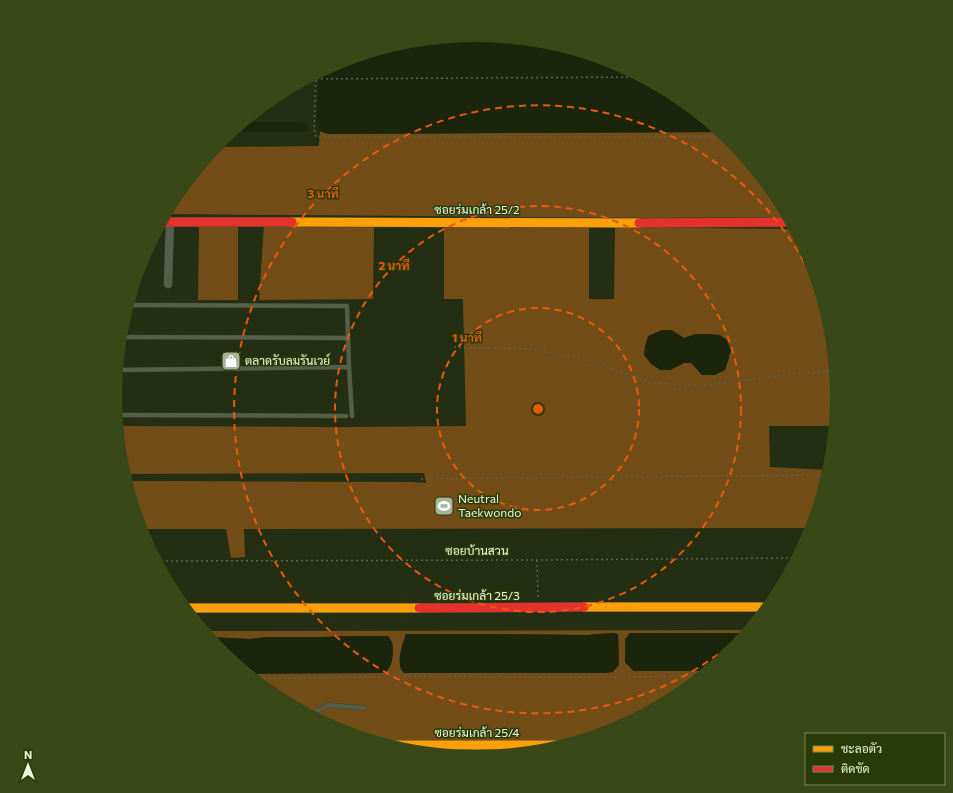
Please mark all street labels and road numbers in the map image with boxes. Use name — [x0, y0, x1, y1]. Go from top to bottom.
street label: ซอยร่มเกล้า 25/2 — [434, 202, 520, 216]
street label: ซอยบ้านสวน — [445, 543, 509, 557]
street label: ซอยร่มเกล้า 25/3 — [434, 588, 520, 602]
street label: ซอยร่มเกล้า 25/4 — [434, 725, 520, 739]

